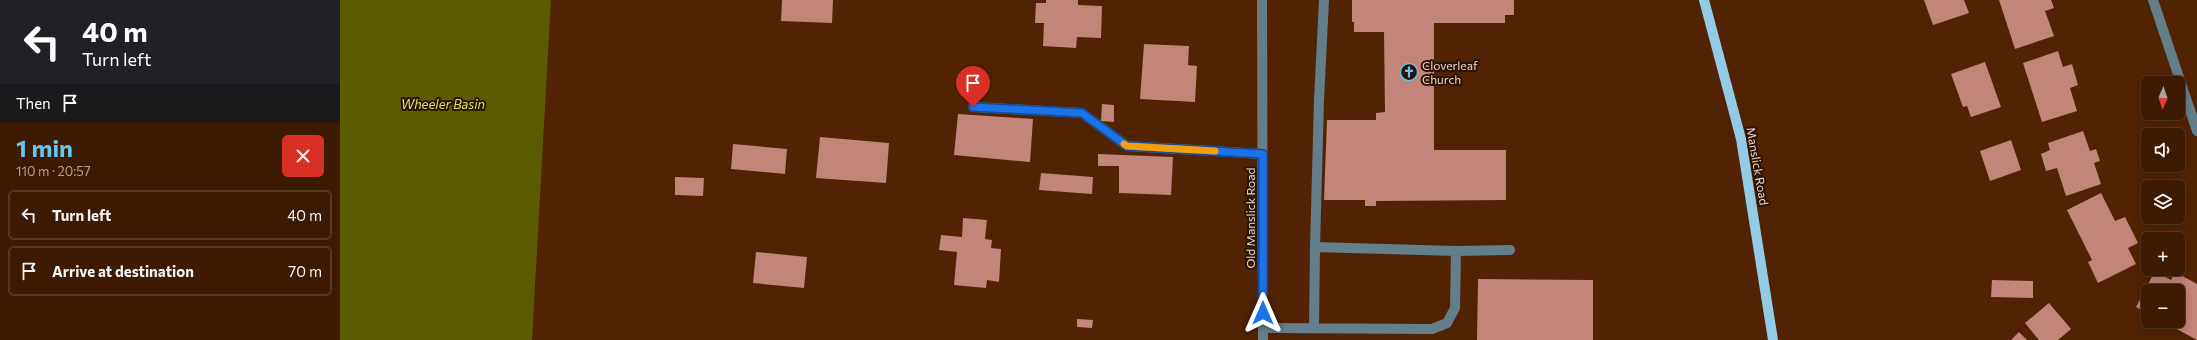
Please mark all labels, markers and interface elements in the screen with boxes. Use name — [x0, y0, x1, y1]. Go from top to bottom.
text: 40 m — [82, 14, 148, 48]
icon: left — [16, 16, 68, 68]
text: Turn left — [82, 48, 151, 70]
place label: Cloverleaf Church — [1422, 58, 1478, 86]
church icon: Cloverleaf Church — [1399, 62, 1419, 82]
pin — [956, 66, 990, 107]
icon: arrive — [962, 72, 984, 94]
north arrow — [2141, 76, 2185, 120]
map controls — [2141, 76, 2185, 328]
icon: arrive — [59, 92, 81, 114]
text: Then — [16, 94, 51, 112]
water label: Wheeler Basin — [401, 96, 485, 112]
street label: Manslick Road — [1744, 126, 1772, 206]
button: sound — [2141, 128, 2185, 172]
text: 1 min — [16, 133, 73, 162]
button: close — [282, 135, 324, 177]
text: 110 m · 20:57 — [16, 163, 91, 179]
street label: Old Manslick Road — [1243, 167, 1257, 268]
button: layers — [2141, 180, 2185, 224]
icon: left — [18, 204, 40, 226]
text: Turn left — [52, 206, 111, 224]
text: 40 m — [287, 206, 322, 224]
button: + — [2141, 232, 2185, 276]
icon: arrive — [18, 260, 40, 282]
text: Arrive at destination — [52, 262, 194, 280]
text: 70 m — [288, 262, 322, 280]
button: − — [2141, 284, 2185, 328]
position arrow — [1242, 292, 1284, 334]

